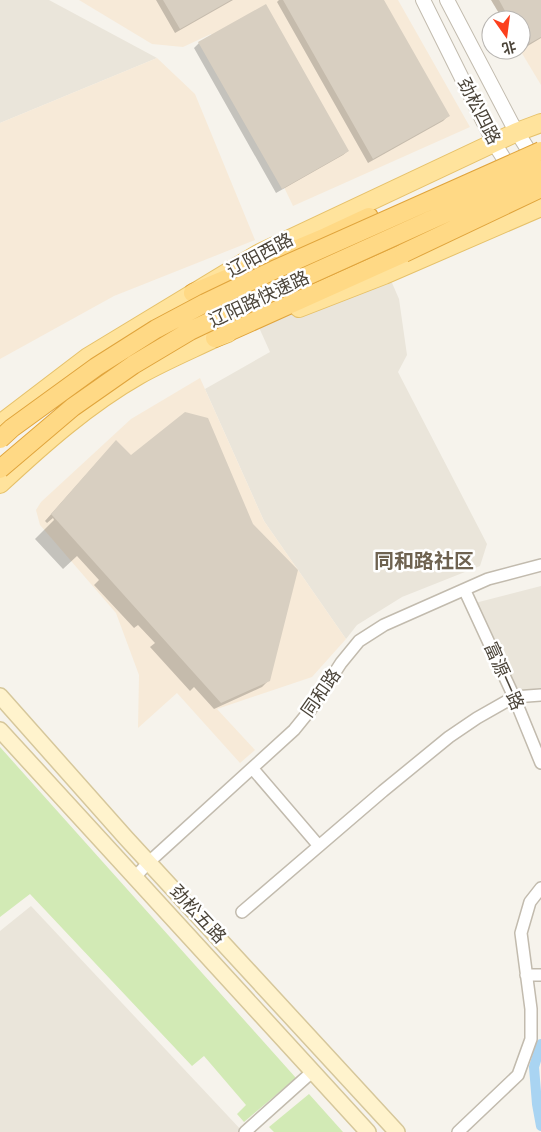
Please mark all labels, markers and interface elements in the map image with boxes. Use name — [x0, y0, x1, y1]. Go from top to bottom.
north arrow — [481, 10, 531, 60]
text: 北 — [500, 37, 518, 57]
street label: 劲松四路 — [453, 74, 505, 148]
street label: 辽阳西路 — [223, 228, 297, 282]
street label: 辽阳路快速路 — [205, 266, 313, 332]
district label: 同和路社区 — [374, 550, 474, 573]
street label: 富源一路 — [479, 639, 529, 713]
street label: 同和路 — [297, 665, 345, 721]
street label: 劲松五路 — [165, 880, 231, 948]

